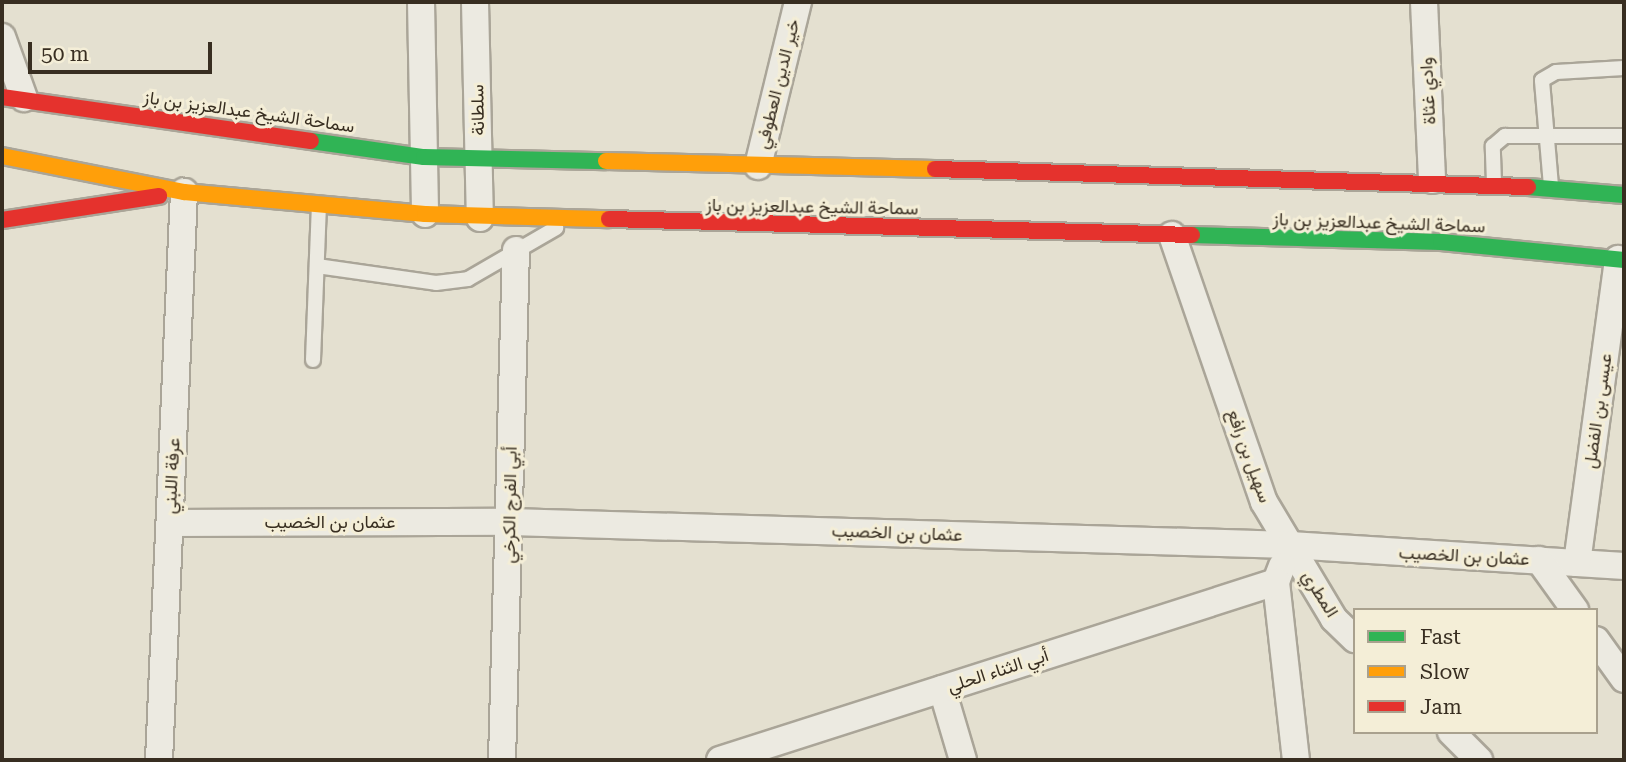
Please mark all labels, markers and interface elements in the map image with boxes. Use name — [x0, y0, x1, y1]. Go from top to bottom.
street label: خير الدين العطوفي — [751, 17, 805, 151]
scale bar — [32, 28, 215, 72]
text: 50 m — [41, 42, 89, 66]
street label: وادي غثاة — [1415, 57, 1441, 125]
street label: سلطانة — [467, 84, 489, 136]
street label: سماحة الشيخ عبدالعزيز بن باز — [142, 87, 356, 137]
street label: سماحة الشيخ عبدالعزيز بن باز — [705, 194, 919, 220]
street label: سماحة الشيخ عبدالعزيز بن باز — [1272, 208, 1486, 238]
street label: عيسى بن الفضل — [1579, 352, 1617, 470]
street label: سهيل بن رافع — [1222, 406, 1276, 506]
street label: عرفة اللبني — [159, 437, 185, 515]
street label: أبي الفرج الكرخي — [498, 446, 522, 564]
street label: عثمان بن الخصيب — [265, 511, 395, 533]
street label: عثمان بن الخصيب — [831, 520, 963, 546]
street label: عثمان بن الخصيب — [1398, 542, 1530, 570]
street label: المطري — [1297, 566, 1343, 622]
legend — [1353, 608, 1598, 734]
text: Fast — [1420, 625, 1461, 649]
street label: أبي الثناء الحلي — [945, 644, 1051, 698]
text: Slow — [1420, 660, 1469, 684]
text: Jam — [1420, 695, 1462, 719]

